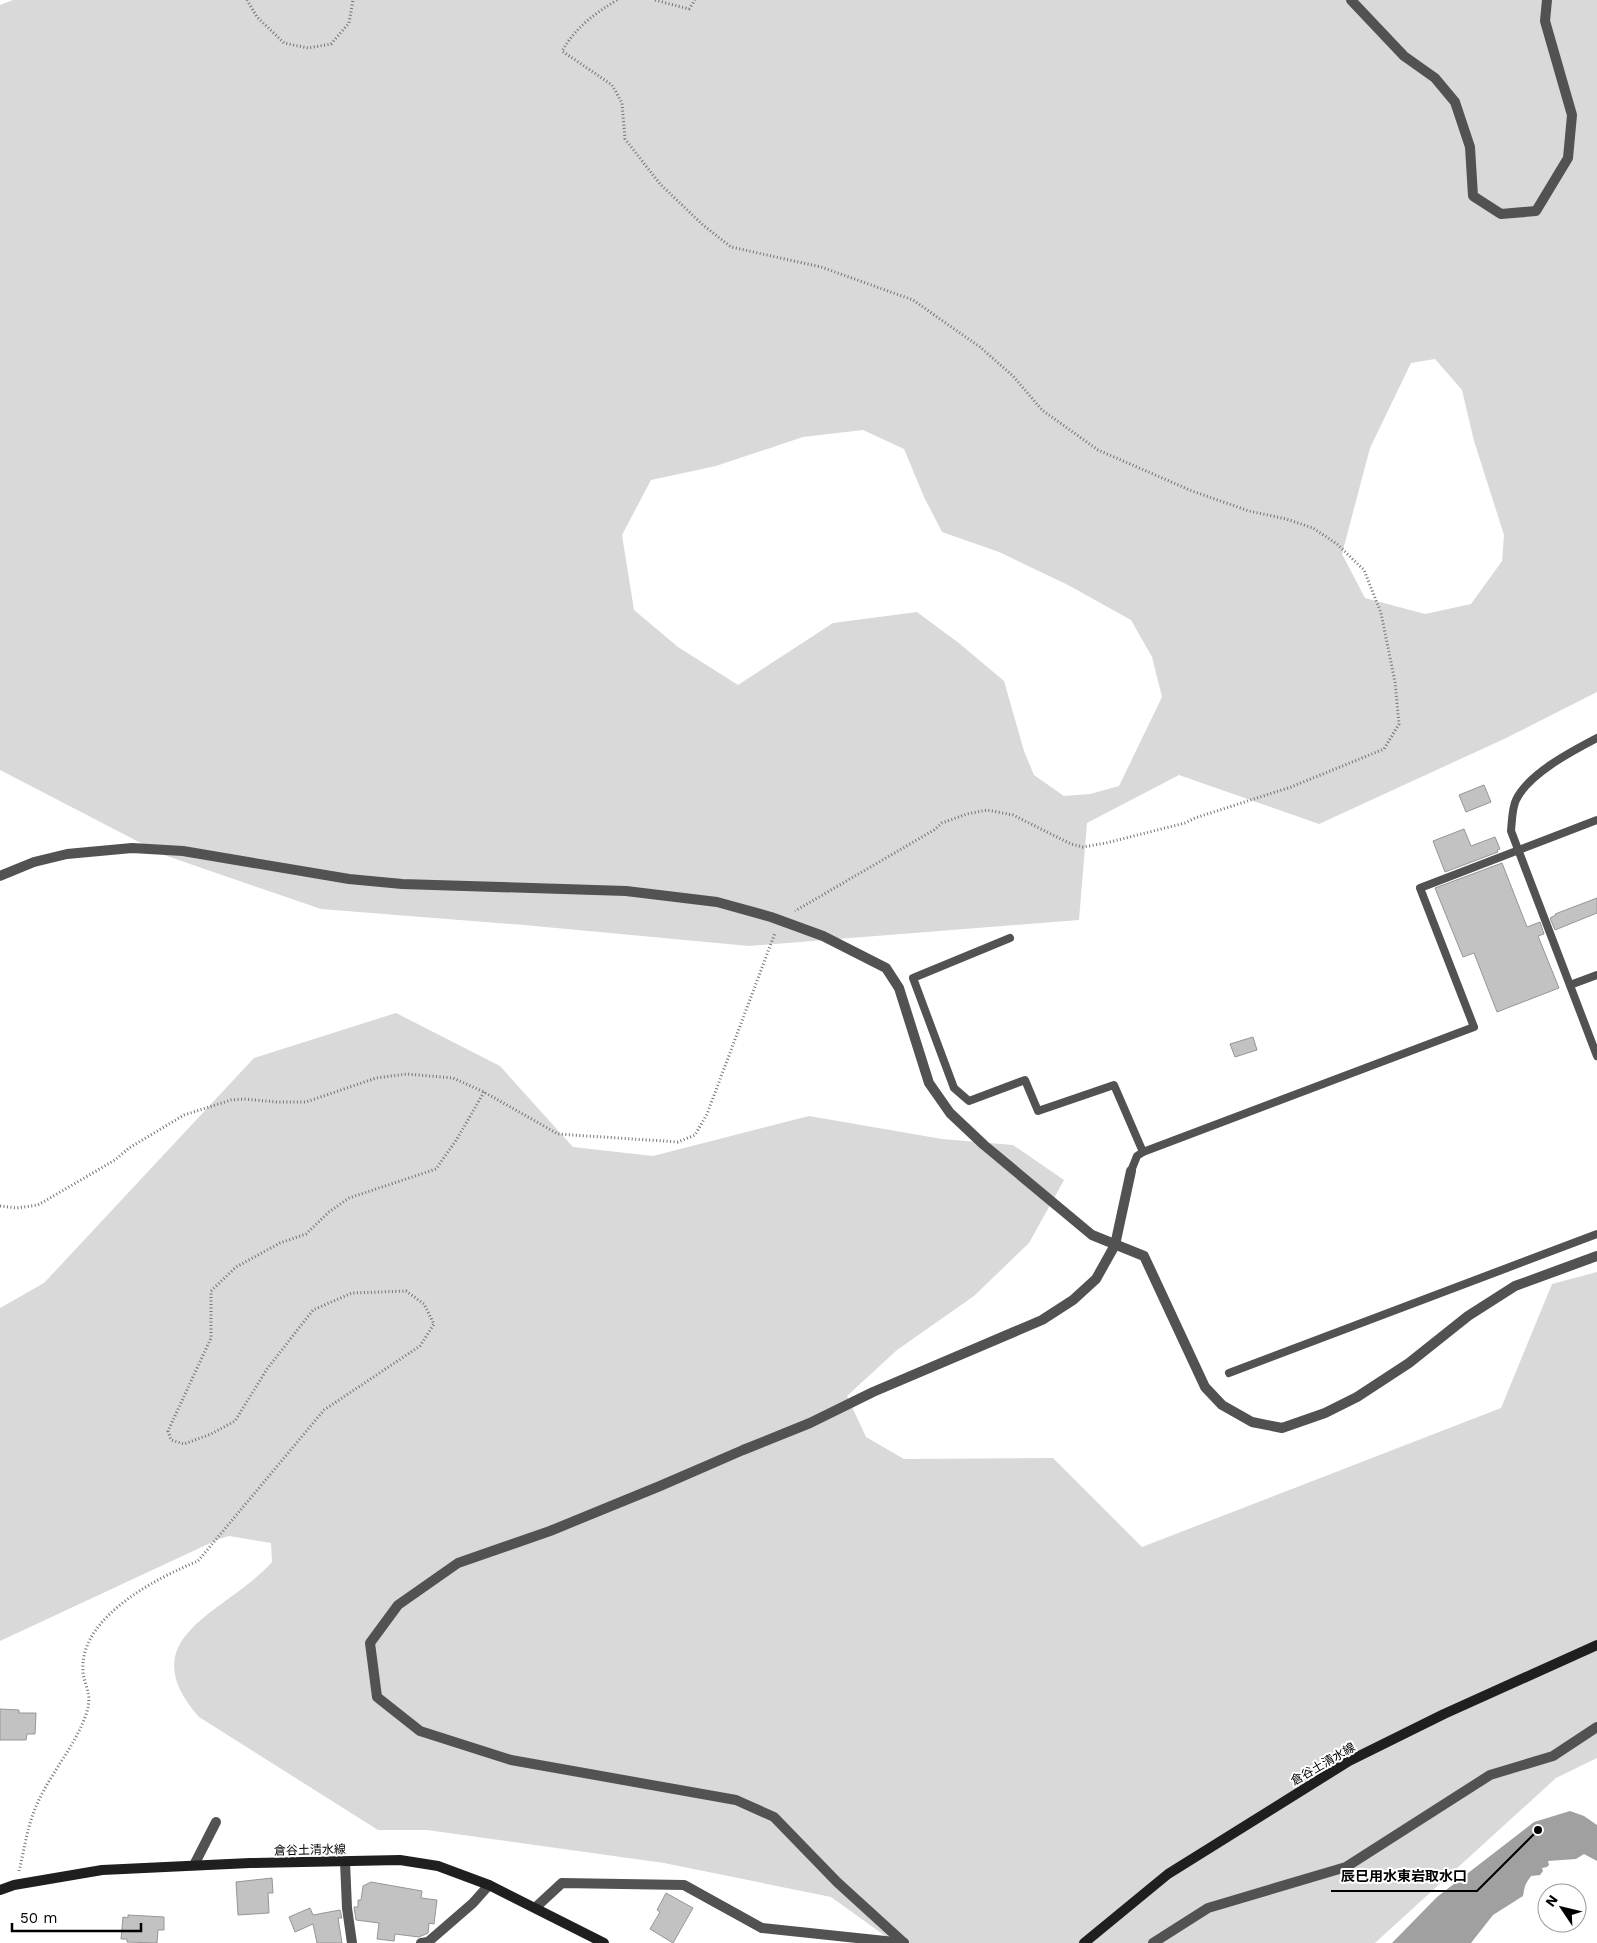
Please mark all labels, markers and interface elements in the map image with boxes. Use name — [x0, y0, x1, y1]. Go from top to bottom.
street label: 倉谷土清水線 — [1288, 1740, 1358, 1788]
street label: 倉谷土清水線 — [274, 1842, 346, 1858]
callout: 辰巳用水東岩取水口 — [1331, 1862, 1477, 1891]
text: 辰巳用水東岩取水口 — [1341, 1868, 1467, 1884]
north arrow — [1537, 1883, 1587, 1933]
text: N — [1542, 1892, 1561, 1909]
scale bar — [12, 1900, 141, 1932]
text: 50 m — [20, 1909, 57, 1927]

